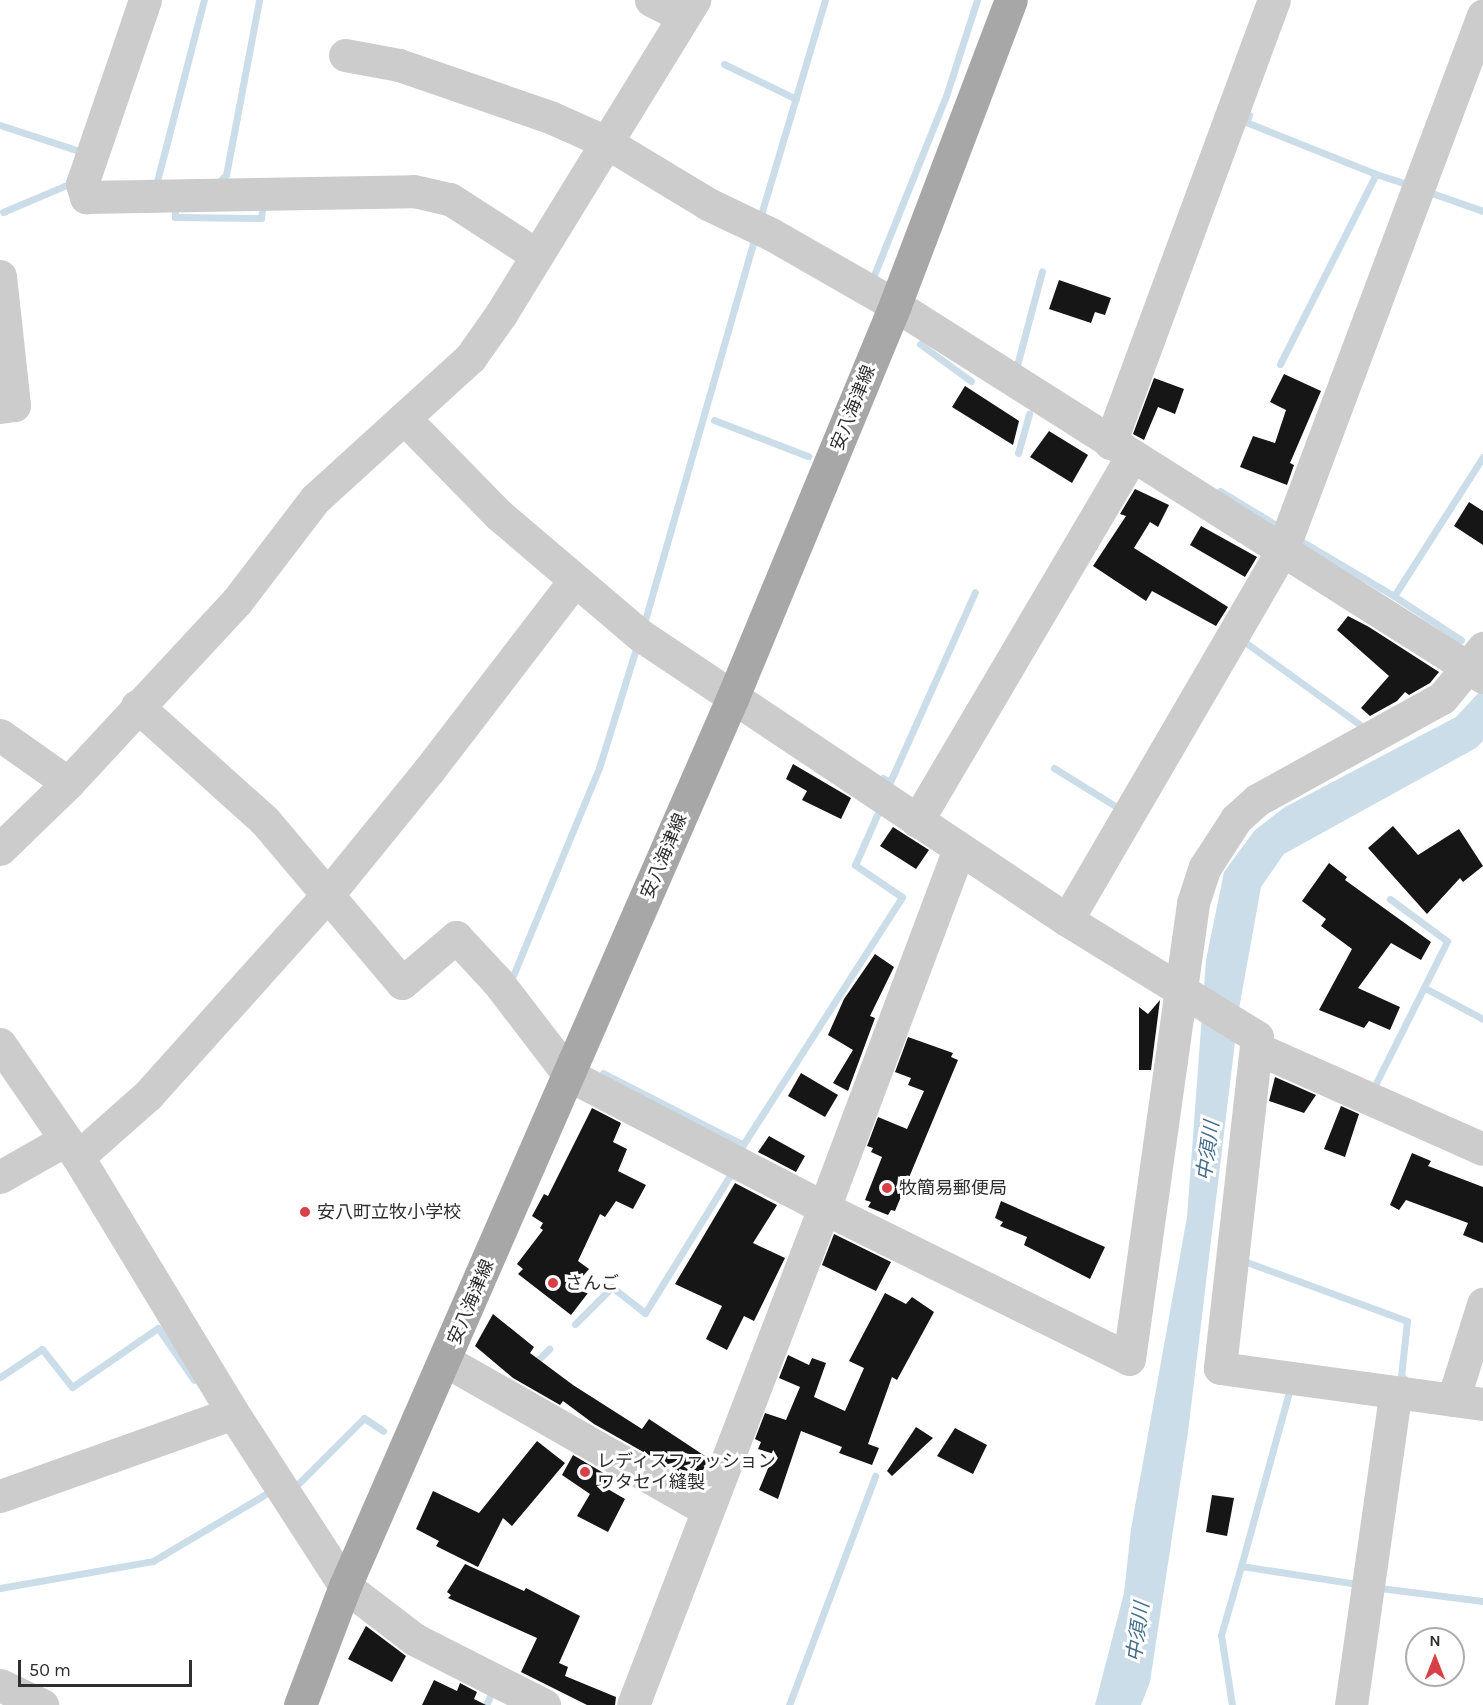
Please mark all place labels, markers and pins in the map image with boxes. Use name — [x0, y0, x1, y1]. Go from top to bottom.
place label: 牧簡易郵便局 — [899, 1177, 1007, 1199]
marker: 牧簡易郵便局 — [880, 1181, 894, 1195]
place label: 安八町立牧小学校 — [317, 1201, 461, 1223]
marker: 安八町立牧小学校 — [298, 1205, 312, 1219]
place label: さんご — [565, 1272, 619, 1294]
marker: さんご — [546, 1276, 560, 1290]
place label: レディスファッション ワタセイ縫製 — [597, 1451, 777, 1494]
marker: レディスファッション ワタセイ縫製 — [578, 1465, 592, 1479]

